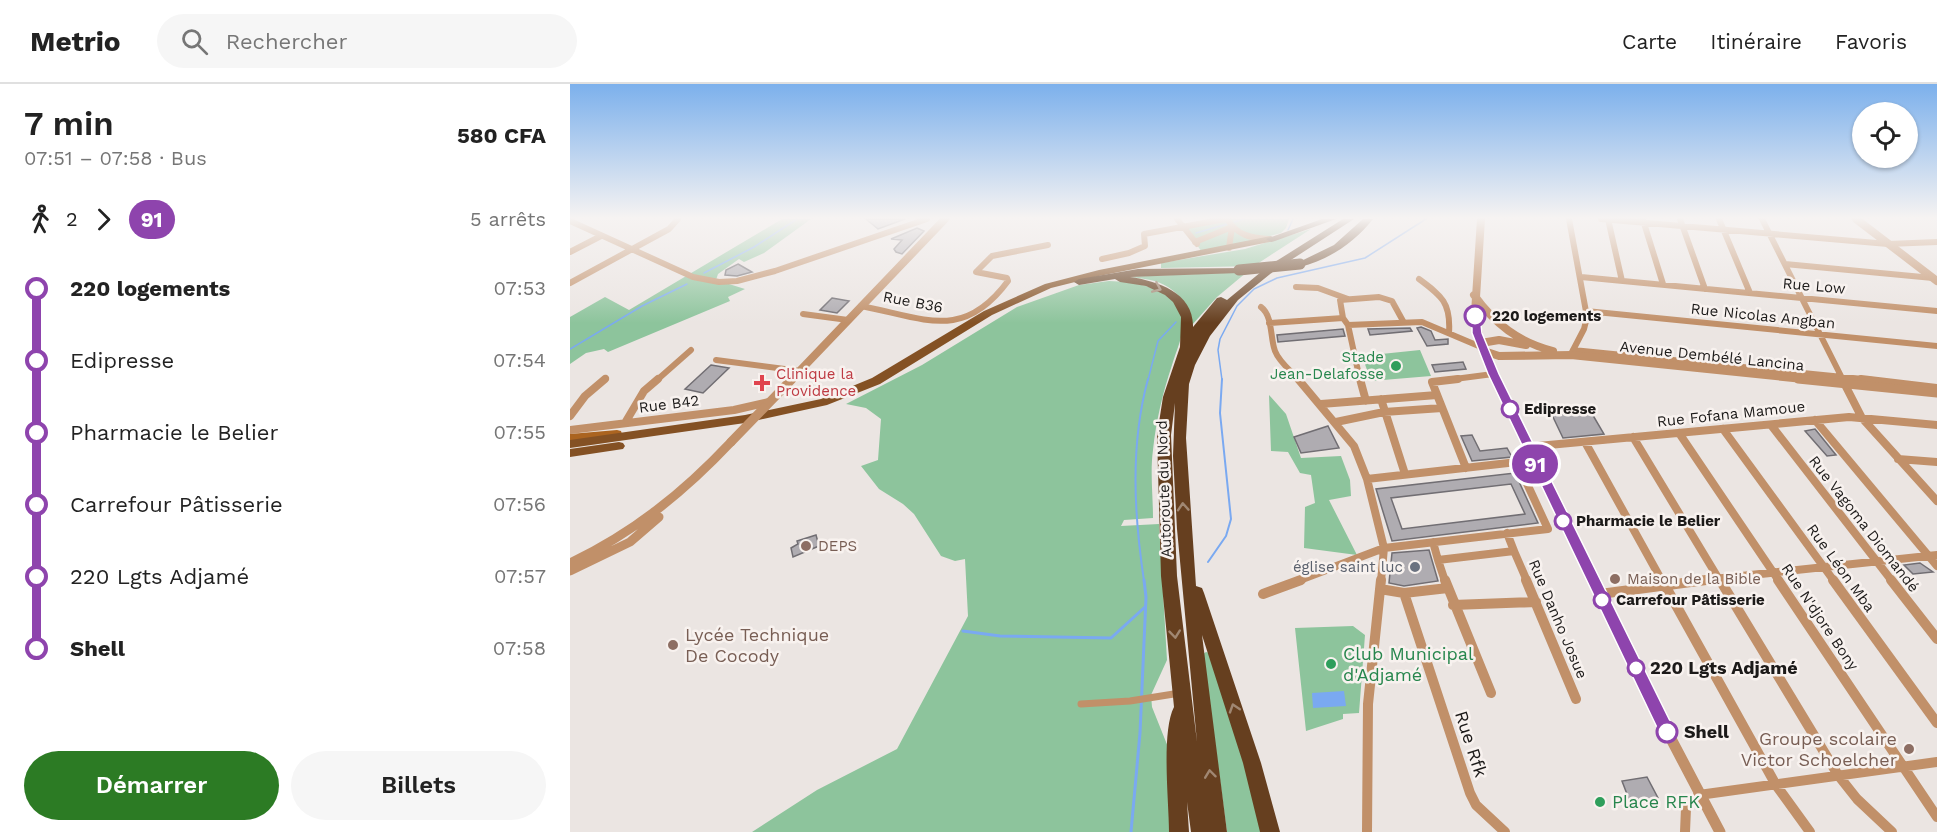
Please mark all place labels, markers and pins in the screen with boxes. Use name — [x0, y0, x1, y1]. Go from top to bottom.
marker: 220 logements — [1464, 305, 1486, 327]
place label: 220 logements — [1492, 307, 1601, 325]
place label: Stade Jean-Delafosse — [1270, 348, 1384, 383]
marker: Stade Jean-Delafosse — [1389, 359, 1403, 373]
place label: Clinique la Providence — [776, 365, 856, 400]
marker: Clinique la Providence — [753, 374, 771, 392]
marker: Edipresse — [1501, 400, 1519, 418]
place label: Edipresse — [1524, 400, 1597, 418]
marker: Pharmacie le Belier — [1554, 512, 1572, 530]
place label: Pharmacie le Belier — [1576, 512, 1721, 530]
place label: DEPS — [818, 537, 857, 555]
marker: DEPS — [799, 539, 813, 553]
place label: église saint luc — [1293, 558, 1403, 576]
marker: église saint luc — [1408, 560, 1422, 574]
place label: Maison de la Bible — [1627, 570, 1761, 588]
marker: Maison de la Bible — [1608, 572, 1622, 586]
marker: Carrefour Pâtisserie — [1593, 591, 1611, 609]
place label: Carrefour Pâtisserie — [1616, 591, 1765, 609]
place label: Lycée Technique De Cocody — [685, 624, 829, 666]
marker: Lycée Technique De Cocody — [666, 638, 680, 652]
place label: Club Municipal d'Adjamé — [1343, 643, 1474, 685]
marker: Club Municipal d'Adjamé — [1324, 657, 1338, 671]
place label: 220 Lgts Adjamé — [1650, 657, 1798, 678]
marker: 220 Lgts Adjamé — [1627, 659, 1645, 677]
marker: Shell — [1656, 721, 1678, 743]
place label: Shell — [1684, 721, 1729, 742]
place label: Groupe scolaire Victor Schoelcher — [1741, 728, 1897, 770]
marker: Groupe scolaire Victor Schoelcher — [1902, 742, 1916, 756]
place label: Place RFK — [1612, 791, 1700, 812]
marker: Place RFK — [1593, 795, 1607, 809]

